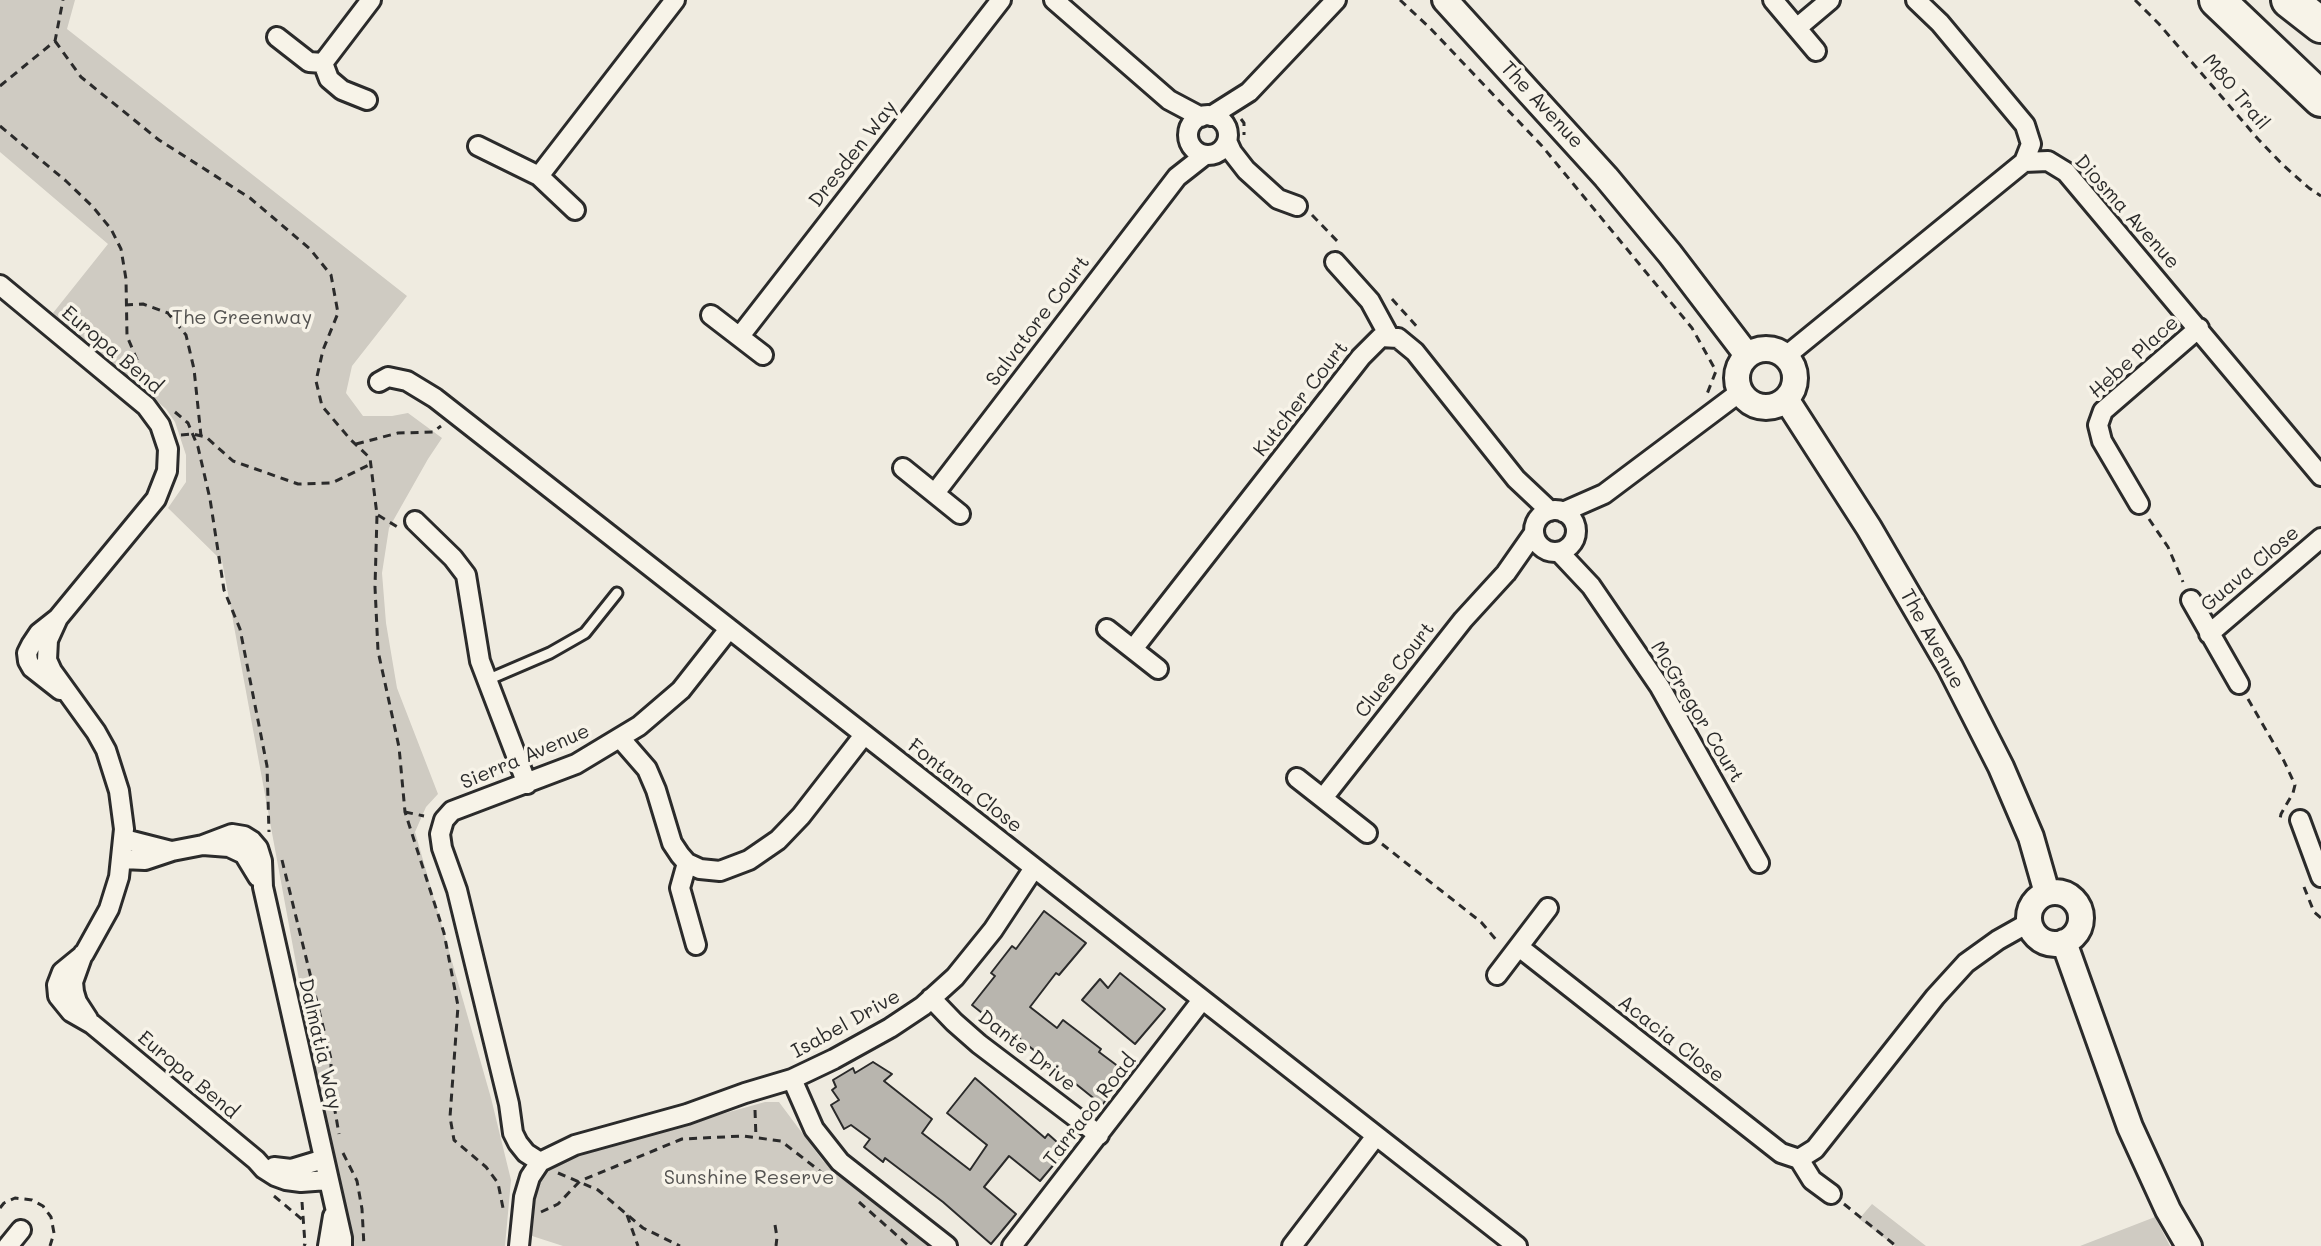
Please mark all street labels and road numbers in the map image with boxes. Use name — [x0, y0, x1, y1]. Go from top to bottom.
street label: M80 Trail — [2197, 49, 2275, 135]
street label: The Avenue — [1496, 56, 1588, 154]
street label: Dresden Way — [804, 96, 902, 212]
street label: Diosma Avenue — [2069, 150, 2185, 274]
street label: Salvatore Court — [981, 251, 1095, 391]
street label: Europa Bend — [57, 301, 167, 399]
street label: Hebe Place — [2084, 311, 2184, 403]
street label: Kutcher Court — [1249, 337, 1353, 461]
street label: Guava Close — [2196, 521, 2304, 617]
street label: The Avenue — [1895, 585, 1969, 693]
street label: Clues Court — [1350, 617, 1440, 723]
street label: McGregor Court — [1645, 637, 1749, 787]
street label: Sierra Avenue — [457, 719, 593, 795]
street label: Fontana Close — [903, 734, 1027, 838]
street label: Dalmatia Way — [293, 976, 347, 1112]
street label: Isabel Drive — [788, 984, 904, 1064]
street label: Acacia Close — [1613, 990, 1729, 1088]
street label: Dante Drive — [973, 1005, 1081, 1097]
street label: Europa Bend — [133, 1026, 243, 1124]
street label: Tarraco Road — [1039, 1049, 1141, 1171]

